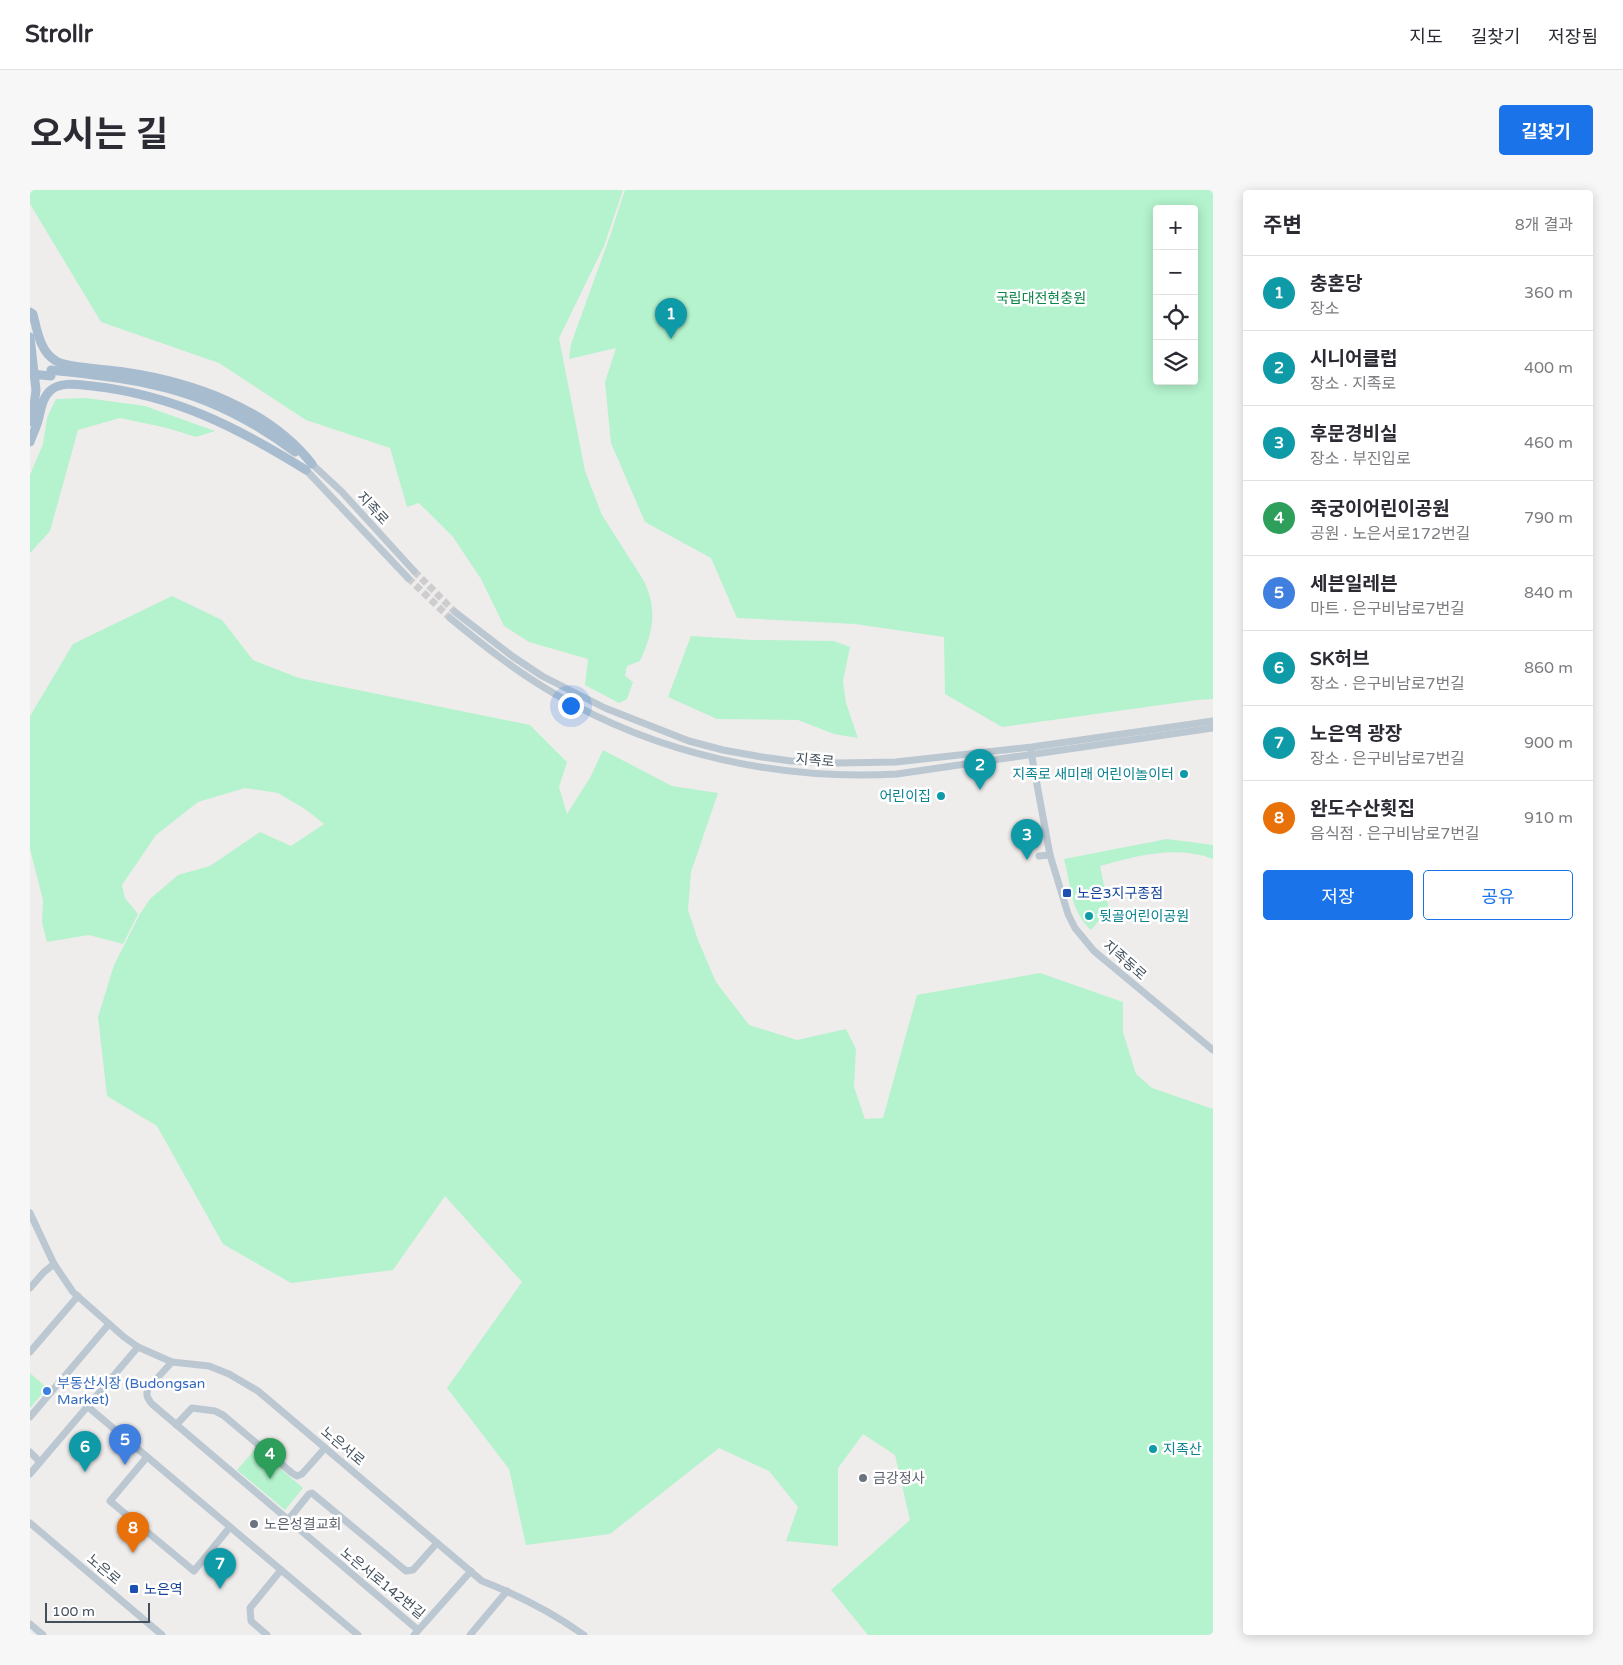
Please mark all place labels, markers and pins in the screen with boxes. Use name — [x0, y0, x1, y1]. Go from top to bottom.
pin: 1 — [655, 298, 687, 339]
pin: 2 — [964, 749, 996, 790]
place label: 지족로 새미래 어린이놀이터 — [1012, 766, 1174, 783]
marker: 지족로 새미래 어린이놀이터 — [1178, 768, 1190, 780]
place label: 어린이집 — [879, 788, 931, 805]
marker: 어린이집 — [935, 790, 947, 802]
pin: 3 — [1011, 819, 1043, 860]
place label: 노은3지구종점 — [1077, 885, 1163, 902]
marker: 노은3지구종점 — [1061, 887, 1073, 899]
place label: 뒷골어린이공원 — [1099, 908, 1189, 925]
marker: 뒷골어린이공원 — [1083, 910, 1095, 922]
place label: 부동산시장 (Budongsan Market) — [57, 1375, 205, 1408]
marker: 부동산시장 (Budongsan Market) — [41, 1385, 53, 1397]
pin: 5 — [109, 1424, 141, 1465]
pin: 6 — [69, 1431, 101, 1472]
pin: 4 — [254, 1438, 286, 1479]
place label: 지족산 — [1163, 1441, 1202, 1458]
marker: 지족산 — [1147, 1443, 1159, 1455]
place label: 금강정사 — [873, 1470, 925, 1487]
marker: 금강정사 — [857, 1472, 869, 1484]
pin: 8 — [117, 1512, 149, 1553]
place label: 노은성결교회 — [264, 1516, 341, 1533]
marker: 노은성결교회 — [248, 1518, 260, 1530]
pin: 7 — [204, 1548, 236, 1589]
place label: 노은역 — [144, 1581, 183, 1598]
marker: 노은역 — [128, 1583, 140, 1595]

